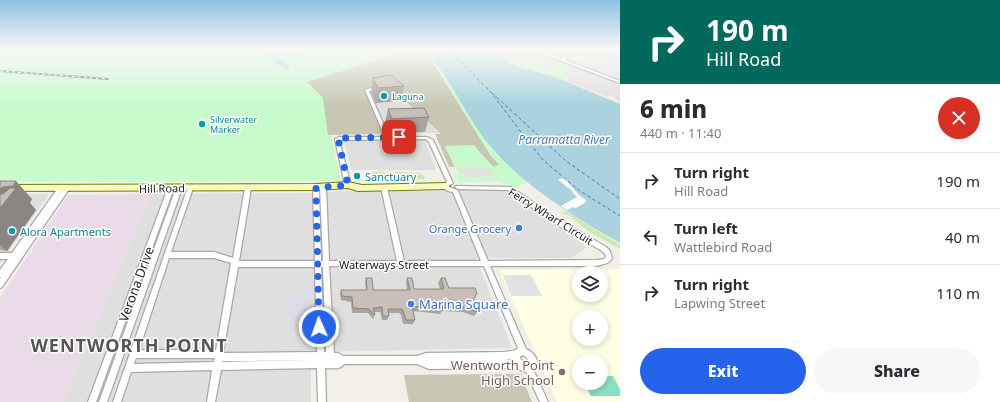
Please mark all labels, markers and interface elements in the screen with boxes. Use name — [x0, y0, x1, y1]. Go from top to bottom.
text: 190 m — [706, 11, 789, 49]
icon: right — [640, 16, 692, 68]
text: Hill Road — [706, 47, 781, 71]
place label: Laguna — [392, 90, 423, 103]
marker: Laguna — [379, 91, 389, 101]
text: 6 min — [640, 92, 707, 125]
button: close — [938, 97, 980, 139]
place label: Silverwater Marker — [210, 113, 257, 136]
marker: Silverwater Marker — [197, 119, 207, 129]
pin — [382, 120, 416, 154]
text: 440 m · 11:40 — [640, 124, 721, 142]
icon: arrive — [388, 126, 410, 148]
water label: Parramatta River — [518, 131, 611, 148]
text: Turn right — [674, 162, 749, 182]
place label: Sanctuary — [365, 169, 417, 184]
icon: right — [640, 170, 662, 192]
marker: Sanctuary — [352, 171, 362, 181]
text: 190 m — [936, 171, 980, 191]
street label: Hill Road — [139, 180, 185, 196]
text: Hill Road — [674, 182, 728, 200]
street label: Ferry Wharf Circuit — [506, 184, 596, 248]
text: Turn left — [674, 218, 738, 238]
place label: Orange Grocery — [429, 221, 511, 236]
marker: Orange Grocery — [514, 223, 524, 233]
place label: Alora Apartments — [20, 224, 111, 239]
marker: Alora Apartments — [7, 226, 17, 236]
icon: left — [640, 226, 662, 248]
text: 40 m — [945, 227, 980, 247]
text: Wattlebird Road — [674, 238, 772, 256]
street label: Verona Drive — [114, 244, 158, 324]
street label: Waterways Street — [339, 257, 429, 272]
map controls — [572, 266, 608, 390]
button: layers — [572, 266, 608, 302]
text: Turn right — [674, 274, 749, 294]
icon: right — [640, 282, 662, 304]
text: 110 m — [936, 283, 980, 303]
text: Lapwing Street — [674, 294, 765, 312]
place label: Marina Square — [419, 295, 508, 313]
marker: Marina Square — [406, 299, 416, 309]
position arrow — [298, 306, 340, 348]
button: + — [572, 310, 608, 346]
district label: WENTWORTH POINT — [30, 333, 228, 357]
button: Exit — [640, 348, 806, 394]
button: Share — [814, 348, 980, 394]
button: − — [572, 354, 608, 390]
place label: Wentworth Point High School — [451, 356, 554, 389]
marker: Wentworth Point High School — [557, 367, 567, 377]

